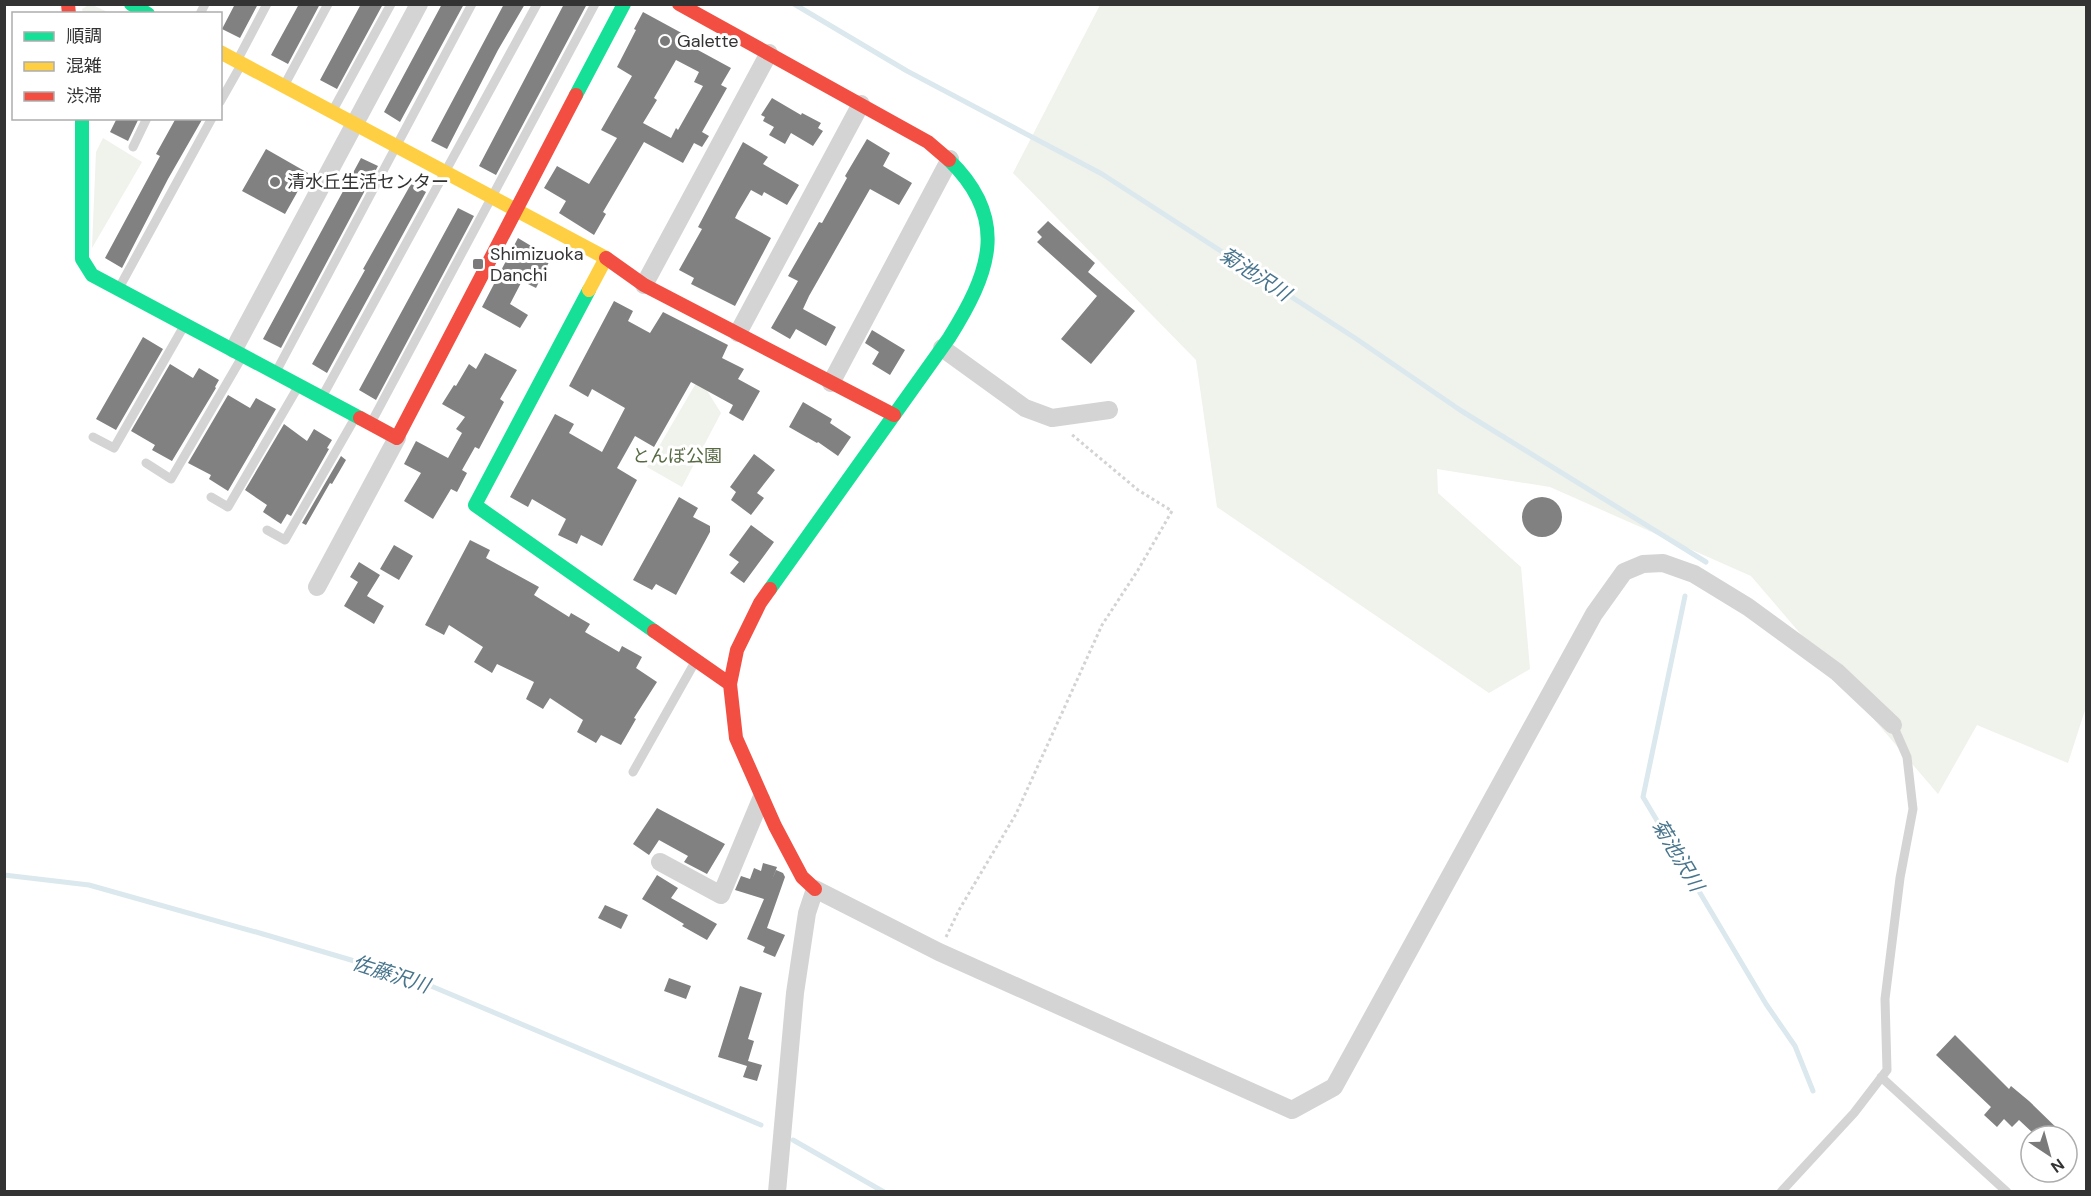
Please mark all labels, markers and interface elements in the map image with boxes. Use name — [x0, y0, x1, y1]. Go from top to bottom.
legend — [12, 12, 222, 120]
text: 順調 — [66, 24, 102, 48]
place label: Galette — [677, 29, 738, 53]
marker: Galette — [658, 34, 672, 48]
text: 混雑 — [66, 54, 102, 78]
text: 渋滞 — [66, 84, 102, 108]
place label: 清水丘生活センター — [287, 170, 449, 194]
marker: 清水丘生活センター — [268, 175, 282, 189]
water label: 菊池沢川 — [1214, 241, 1297, 308]
place label: Shimizuoka Danchi — [490, 242, 584, 287]
marker: Shimizuoka Danchi — [471, 257, 485, 271]
park label: とんぼ公園 — [632, 444, 722, 468]
water label: 菊池沢川 — [1646, 814, 1711, 898]
water label: 佐藤沢川 — [349, 949, 435, 999]
north arrow — [2019, 1124, 2079, 1184]
text: N — [2047, 1154, 2068, 1178]

